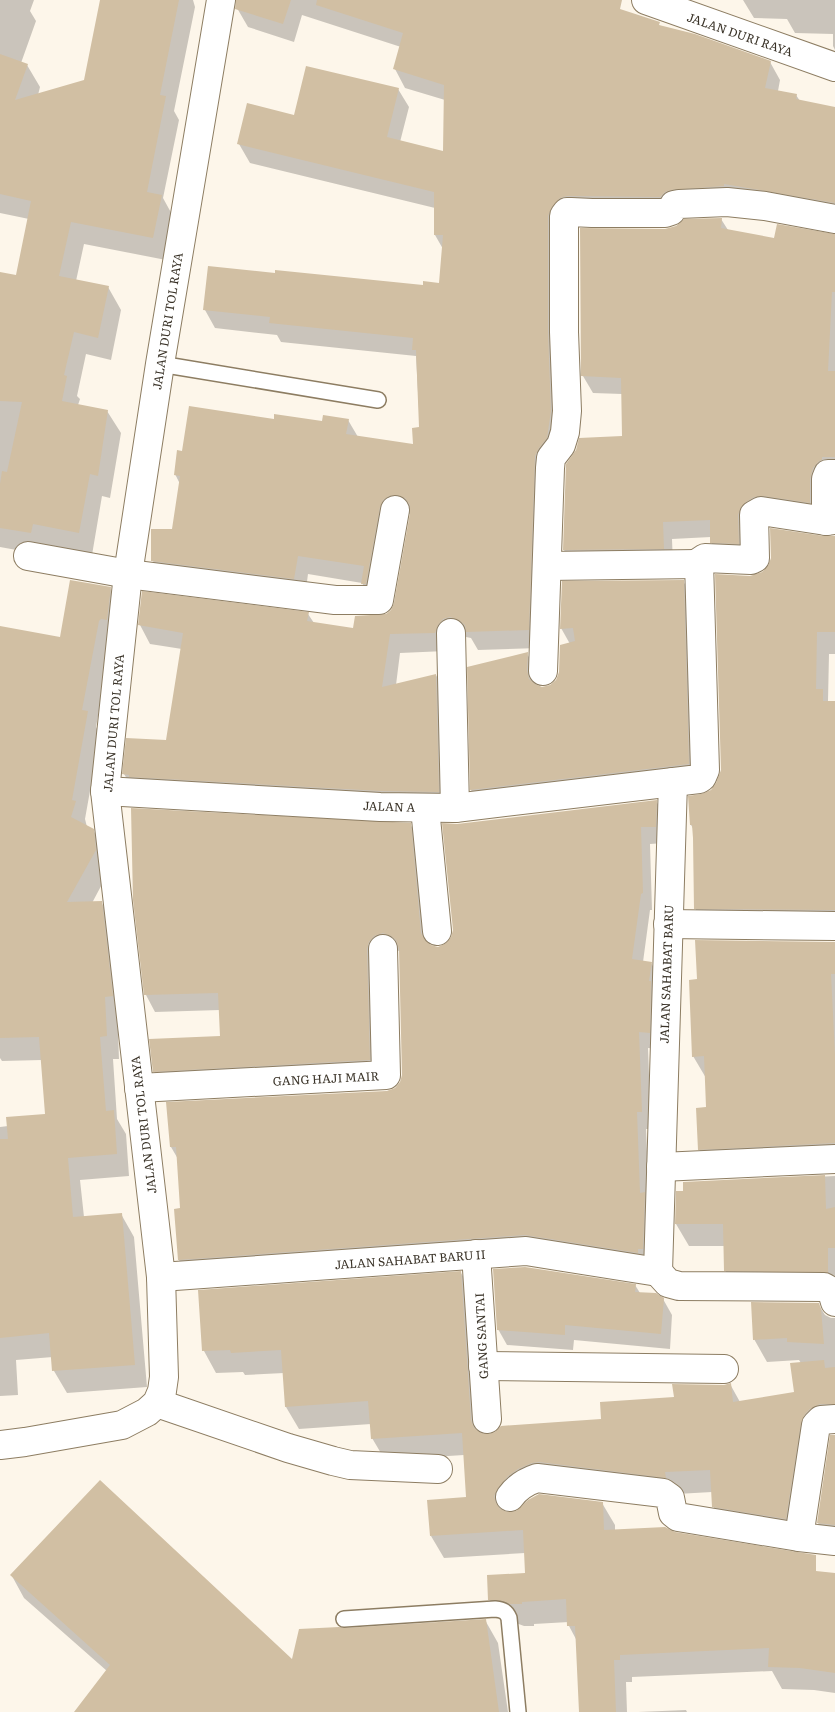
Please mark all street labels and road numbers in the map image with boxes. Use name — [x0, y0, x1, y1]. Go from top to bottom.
street label: JALAN DURI RAYA — [685, 7, 795, 61]
street label: JALAN DURI TOL RAYA — [147, 251, 187, 391]
street label: JALAN DURI TOL RAYA — [98, 653, 128, 793]
street label: JALAN A — [363, 796, 416, 816]
street label: JALAN SAHABAT BARU — [655, 904, 677, 1044]
street label: JALAN DURI TOL RAYA — [126, 1055, 160, 1195]
street label: GANG HAJI MAIR — [272, 1066, 380, 1090]
street label: JALAN SAHABAT BARU II — [334, 1245, 486, 1273]
street label: GANG SANTAI — [470, 1292, 492, 1380]

